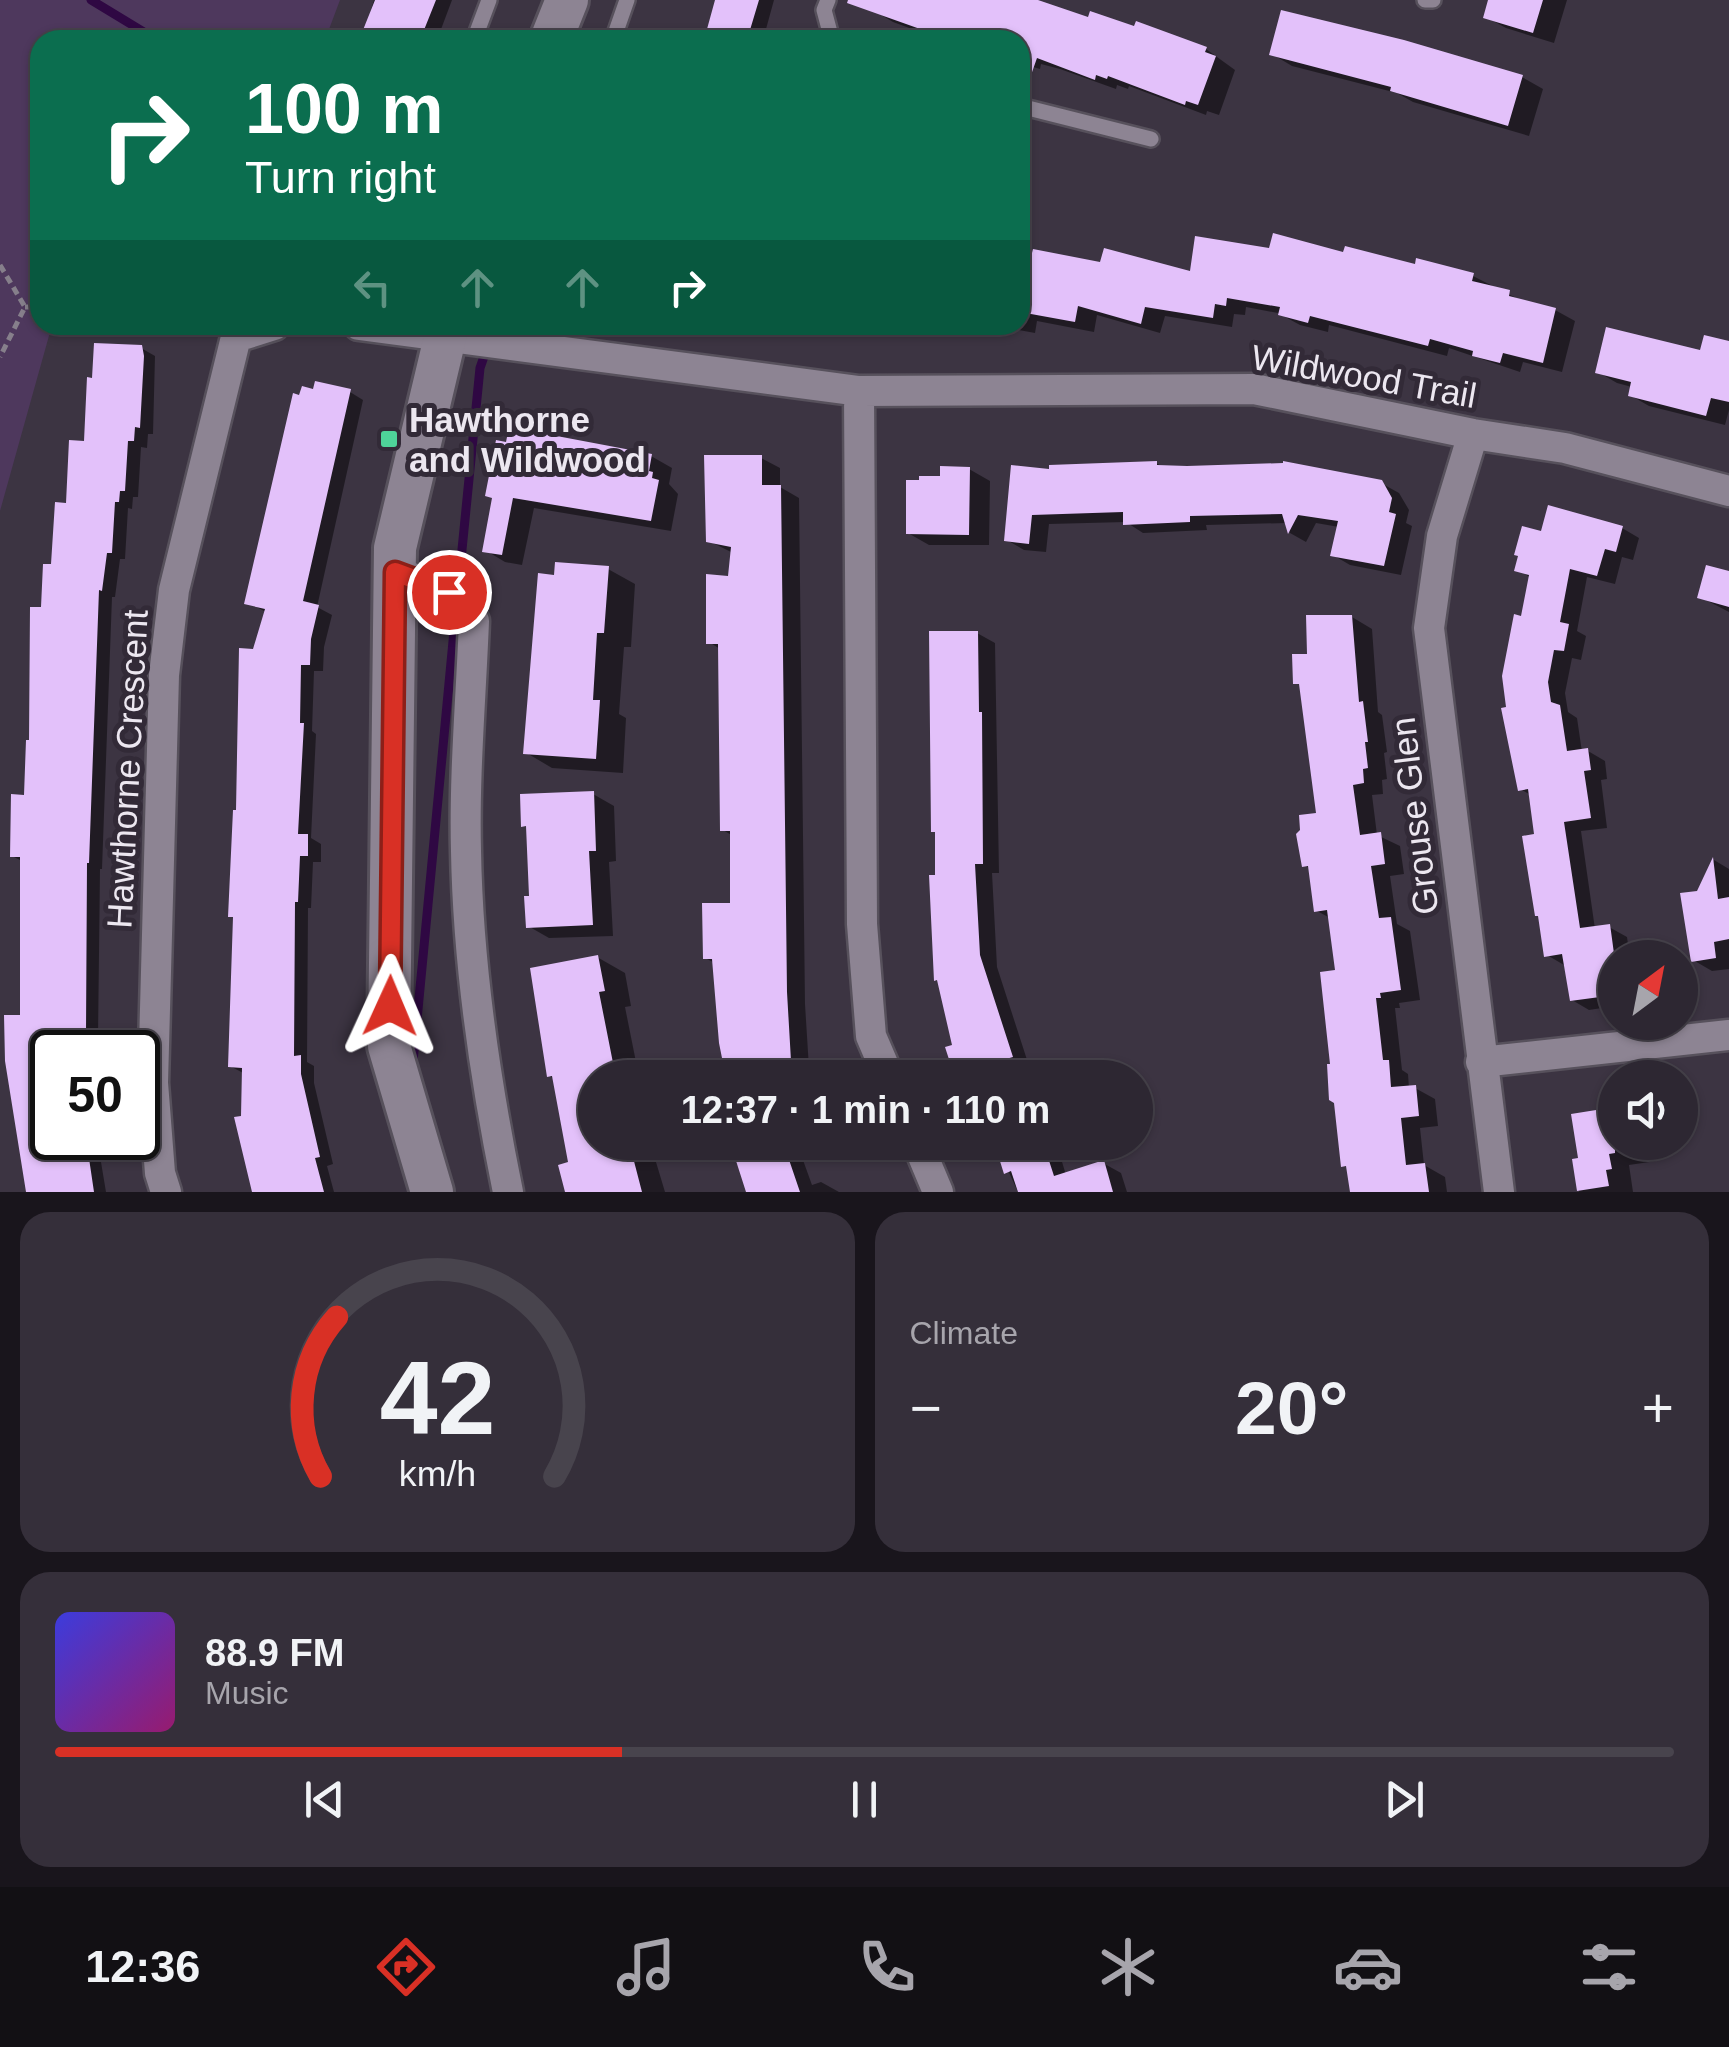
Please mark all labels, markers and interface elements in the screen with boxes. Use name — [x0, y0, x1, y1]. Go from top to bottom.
icon: right — [80, 70, 210, 200]
text: 100 m — [245, 70, 443, 148]
text: Turn right — [245, 152, 436, 203]
icon: left — [345, 260, 400, 315]
icon: ahead — [450, 260, 505, 315]
icon: ahead — [555, 260, 610, 315]
icon: right — [660, 260, 715, 315]
street label: Wildwood Trail — [1249, 337, 1479, 415]
place label: Hawthorne and Wildwood — [409, 400, 646, 479]
marker: Hawthorne and Wildwood — [378, 428, 400, 450]
pin — [407, 550, 492, 635]
icon: arrive — [422, 565, 477, 620]
street label: Hawthorne Crescent — [99, 608, 155, 929]
street label: Grouse Glen — [1383, 715, 1445, 917]
north arrow — [1598, 940, 1698, 1040]
map controls — [1598, 940, 1698, 1160]
position arrow — [338, 954, 442, 1058]
speed limit sign: 50 — [30, 1030, 160, 1160]
button: sound — [1598, 1060, 1698, 1160]
text: 12:37 · 1 min · 110 m — [681, 1089, 1050, 1131]
text: Climate — [910, 1315, 1018, 1351]
text: 42 — [379, 1340, 495, 1456]
text: 20° — [1235, 1366, 1348, 1450]
text: − — [910, 1377, 942, 1439]
text: + — [1642, 1377, 1674, 1439]
text: km/h — [399, 1454, 476, 1494]
text: 88.9 FM — [205, 1632, 344, 1674]
text: Music — [205, 1675, 289, 1711]
icon: previous — [297, 1772, 352, 1827]
icon: pause — [837, 1772, 892, 1827]
icon: next — [1377, 1772, 1432, 1827]
icon: directions — [371, 1932, 441, 2002]
icon: music — [611, 1932, 681, 2002]
icon: phone — [852, 1932, 922, 2002]
icon: climate — [1093, 1932, 1163, 2002]
icon: car — [1333, 1932, 1403, 2002]
icon: filters — [1574, 1932, 1644, 2002]
text: 12:36 — [85, 1941, 200, 1992]

